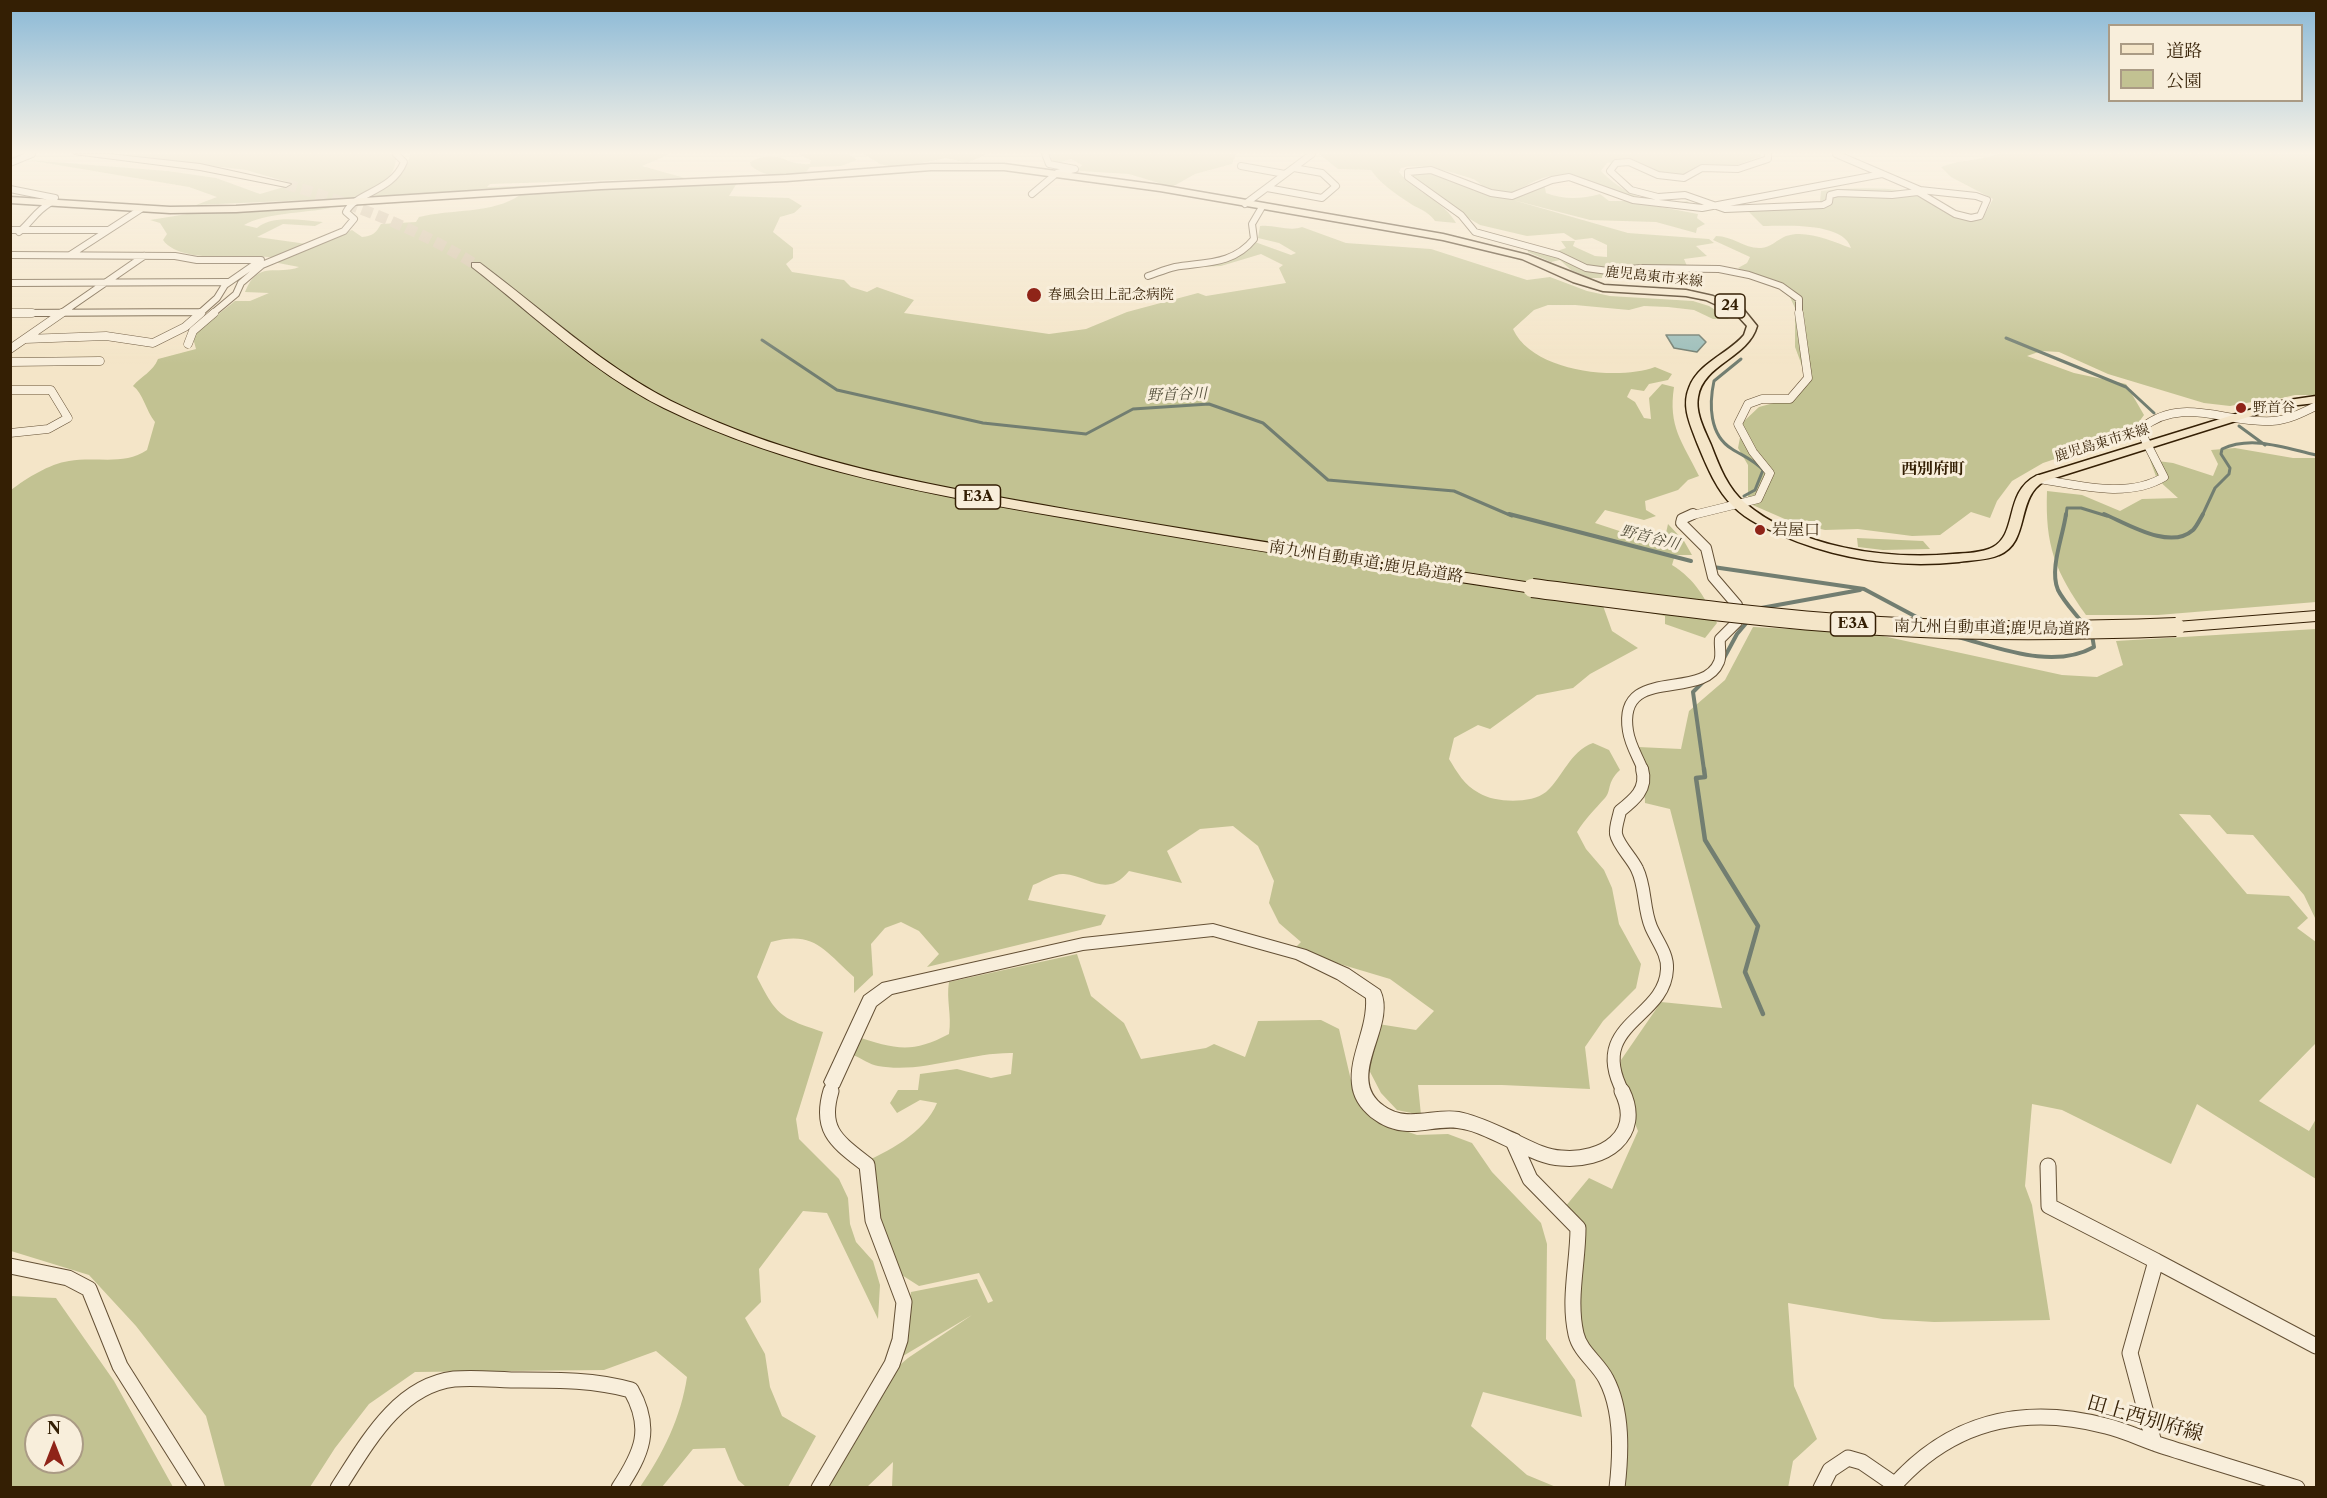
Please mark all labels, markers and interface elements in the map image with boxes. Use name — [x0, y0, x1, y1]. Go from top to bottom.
legend — [2108, 24, 2303, 102]
text: 道路 — [2166, 40, 2202, 62]
text: 公園 — [2166, 70, 2202, 92]
street label: 鹿児島東市来線 — [1604, 264, 1704, 290]
marker: 春風会田上記念病院 — [1025, 286, 1043, 304]
place label: 春風会田上記念病院 — [1048, 287, 1174, 303]
road number: 24 — [1715, 294, 1745, 318]
water label: 野首谷川 — [1147, 385, 1207, 405]
place label: 野首谷 — [2253, 400, 2295, 416]
marker: 野首谷 — [2234, 401, 2248, 415]
street label: 鹿児島東市来線 — [2053, 421, 2151, 465]
district label: 西別府町 — [1901, 459, 1965, 479]
road number: E3A — [956, 485, 1000, 509]
place label: 岩屋口 — [1772, 520, 1820, 540]
water label: 野首谷川 — [1619, 522, 1681, 554]
marker: 岩屋口 — [1753, 523, 1767, 537]
street label: 南九州自動車道;鹿児島道路 — [1267, 537, 1465, 587]
road number: E3A — [1830, 612, 1876, 636]
street label: 南九州自動車道;鹿児島道路 — [1894, 617, 2090, 639]
street label: 田上西別府線 — [2084, 1391, 2206, 1447]
north arrow — [24, 1414, 84, 1474]
text: N — [47, 1418, 61, 1438]

